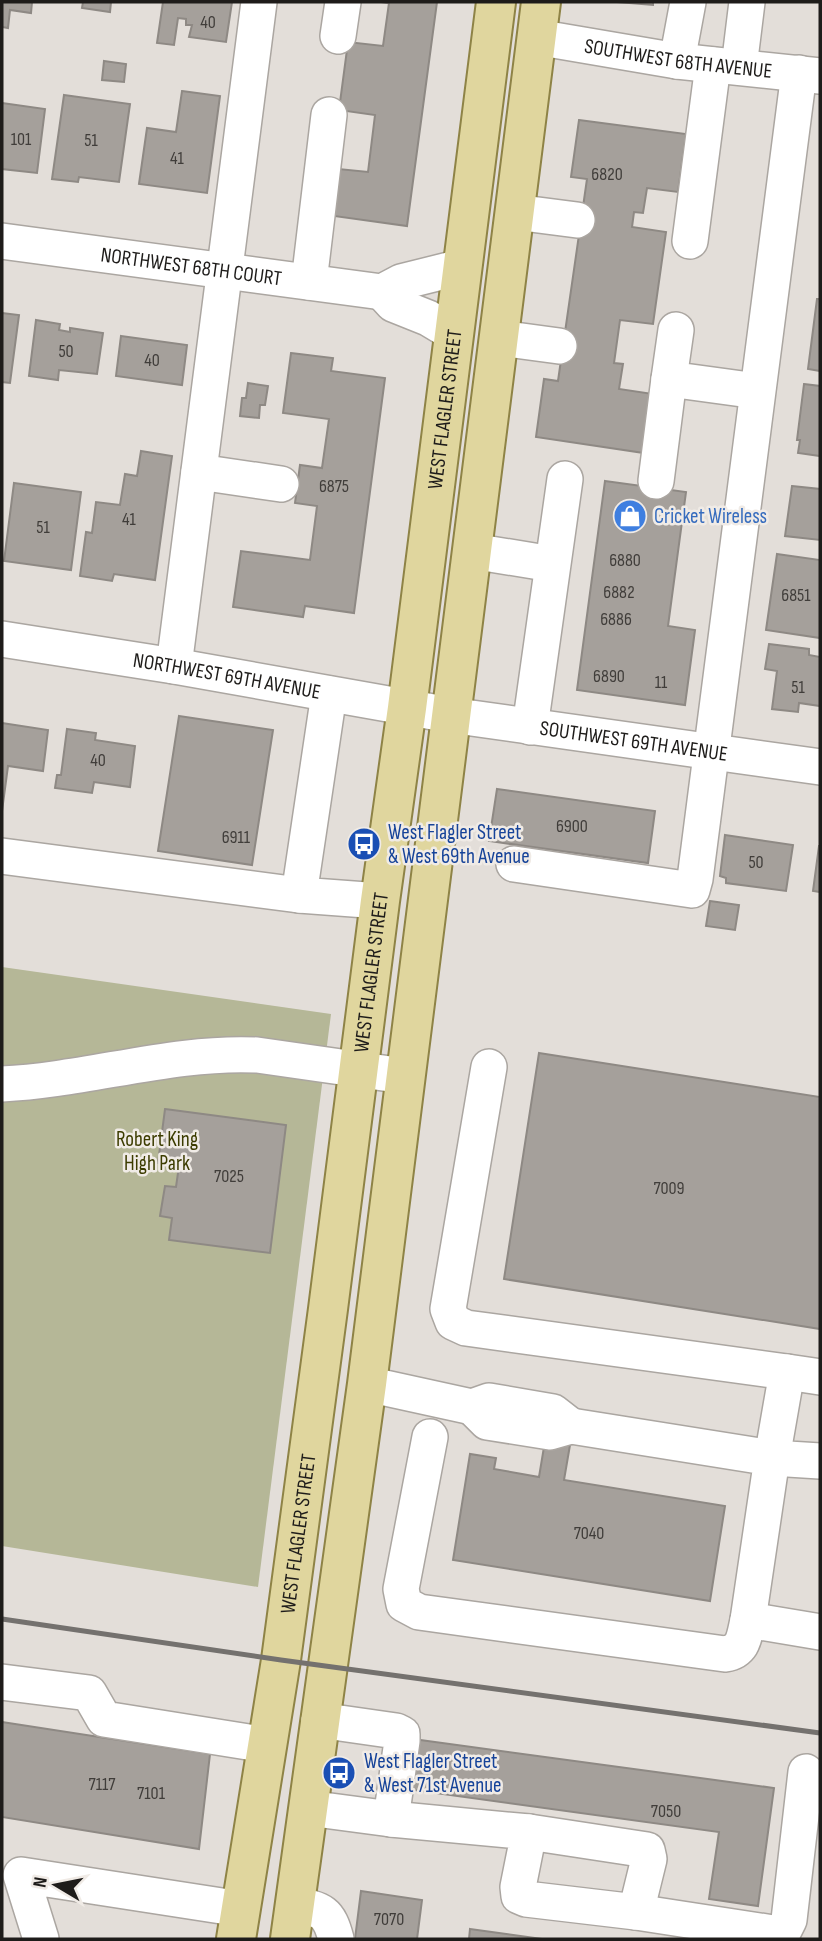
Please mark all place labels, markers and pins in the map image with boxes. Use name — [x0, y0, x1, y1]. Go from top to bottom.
shop icon: Cricket Wireless — [611, 497, 649, 535]
place label: Cricket Wireless — [654, 504, 767, 529]
place label: West Flagler Street & West 69th Avenue — [388, 820, 530, 869]
bus stop icon: West Flagler Street & West 69th Avenue — [345, 825, 383, 863]
place label: West Flagler Street & West 71st Avenue — [364, 1749, 501, 1798]
bus stop icon: West Flagler Street & West 71st Avenue — [320, 1754, 358, 1792]

